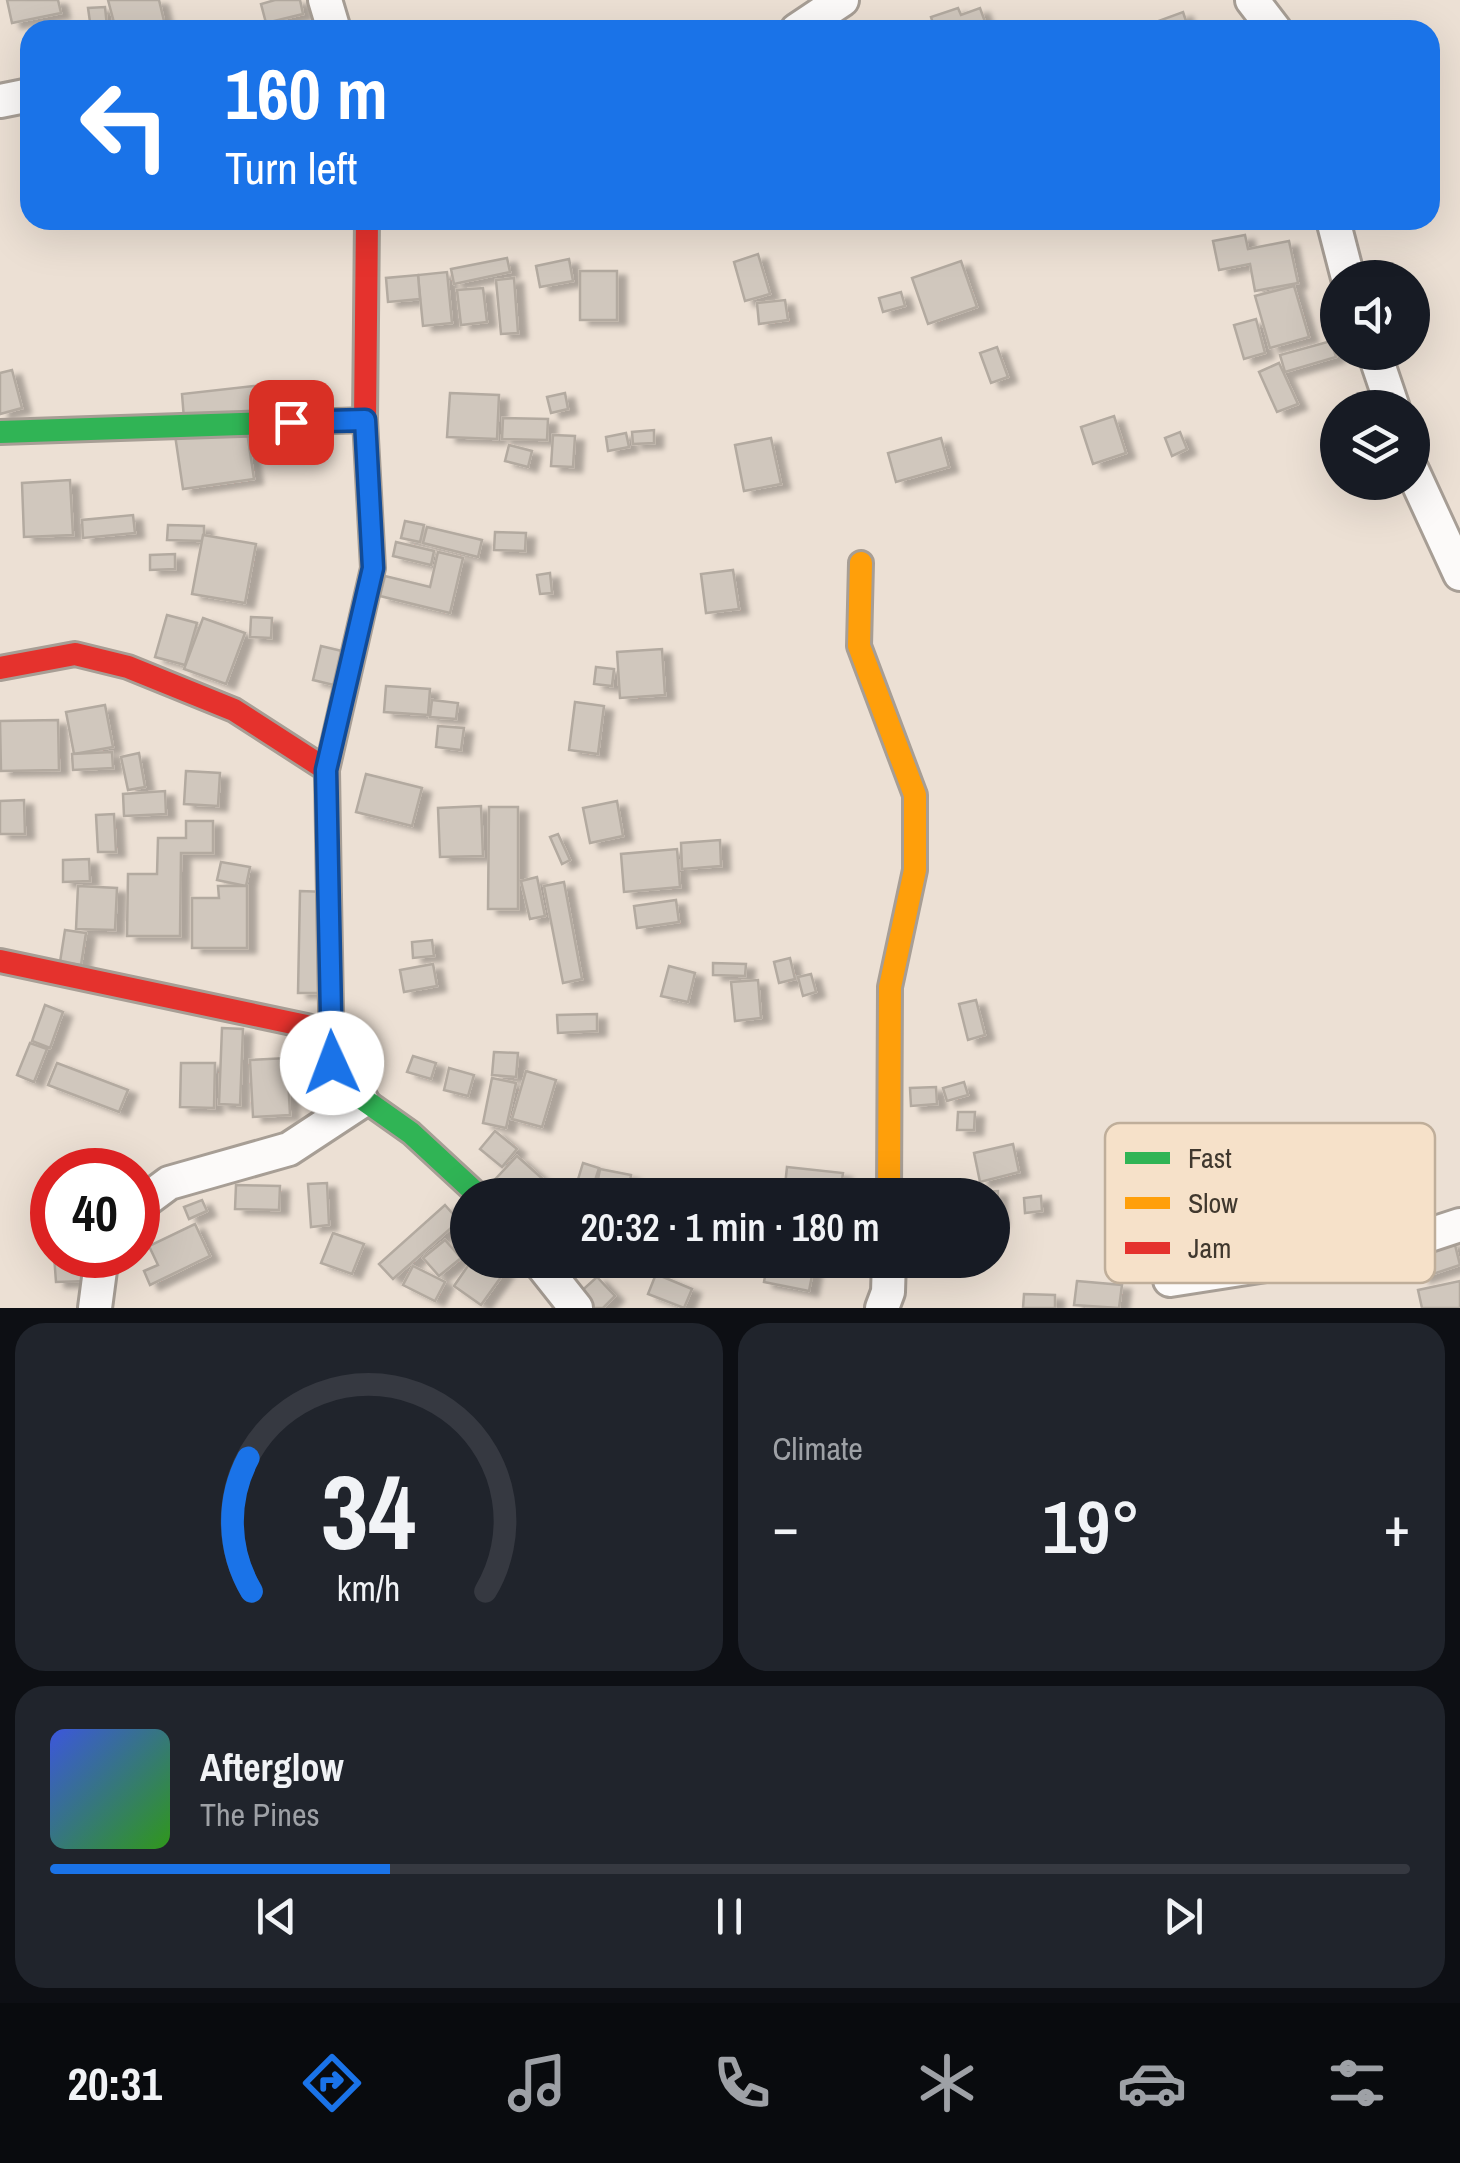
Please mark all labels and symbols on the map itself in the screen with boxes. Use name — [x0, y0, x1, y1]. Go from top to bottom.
pin — [249, 380, 334, 465]
position arrow — [280, 1011, 384, 1115]
legend — [1105, 1123, 1435, 1283]
text: Fast — [1188, 1139, 1232, 1177]
speed limit sign: 40 — [30, 1148, 160, 1278]
text: Slow — [1188, 1184, 1238, 1222]
text: Jam — [1188, 1229, 1231, 1267]

